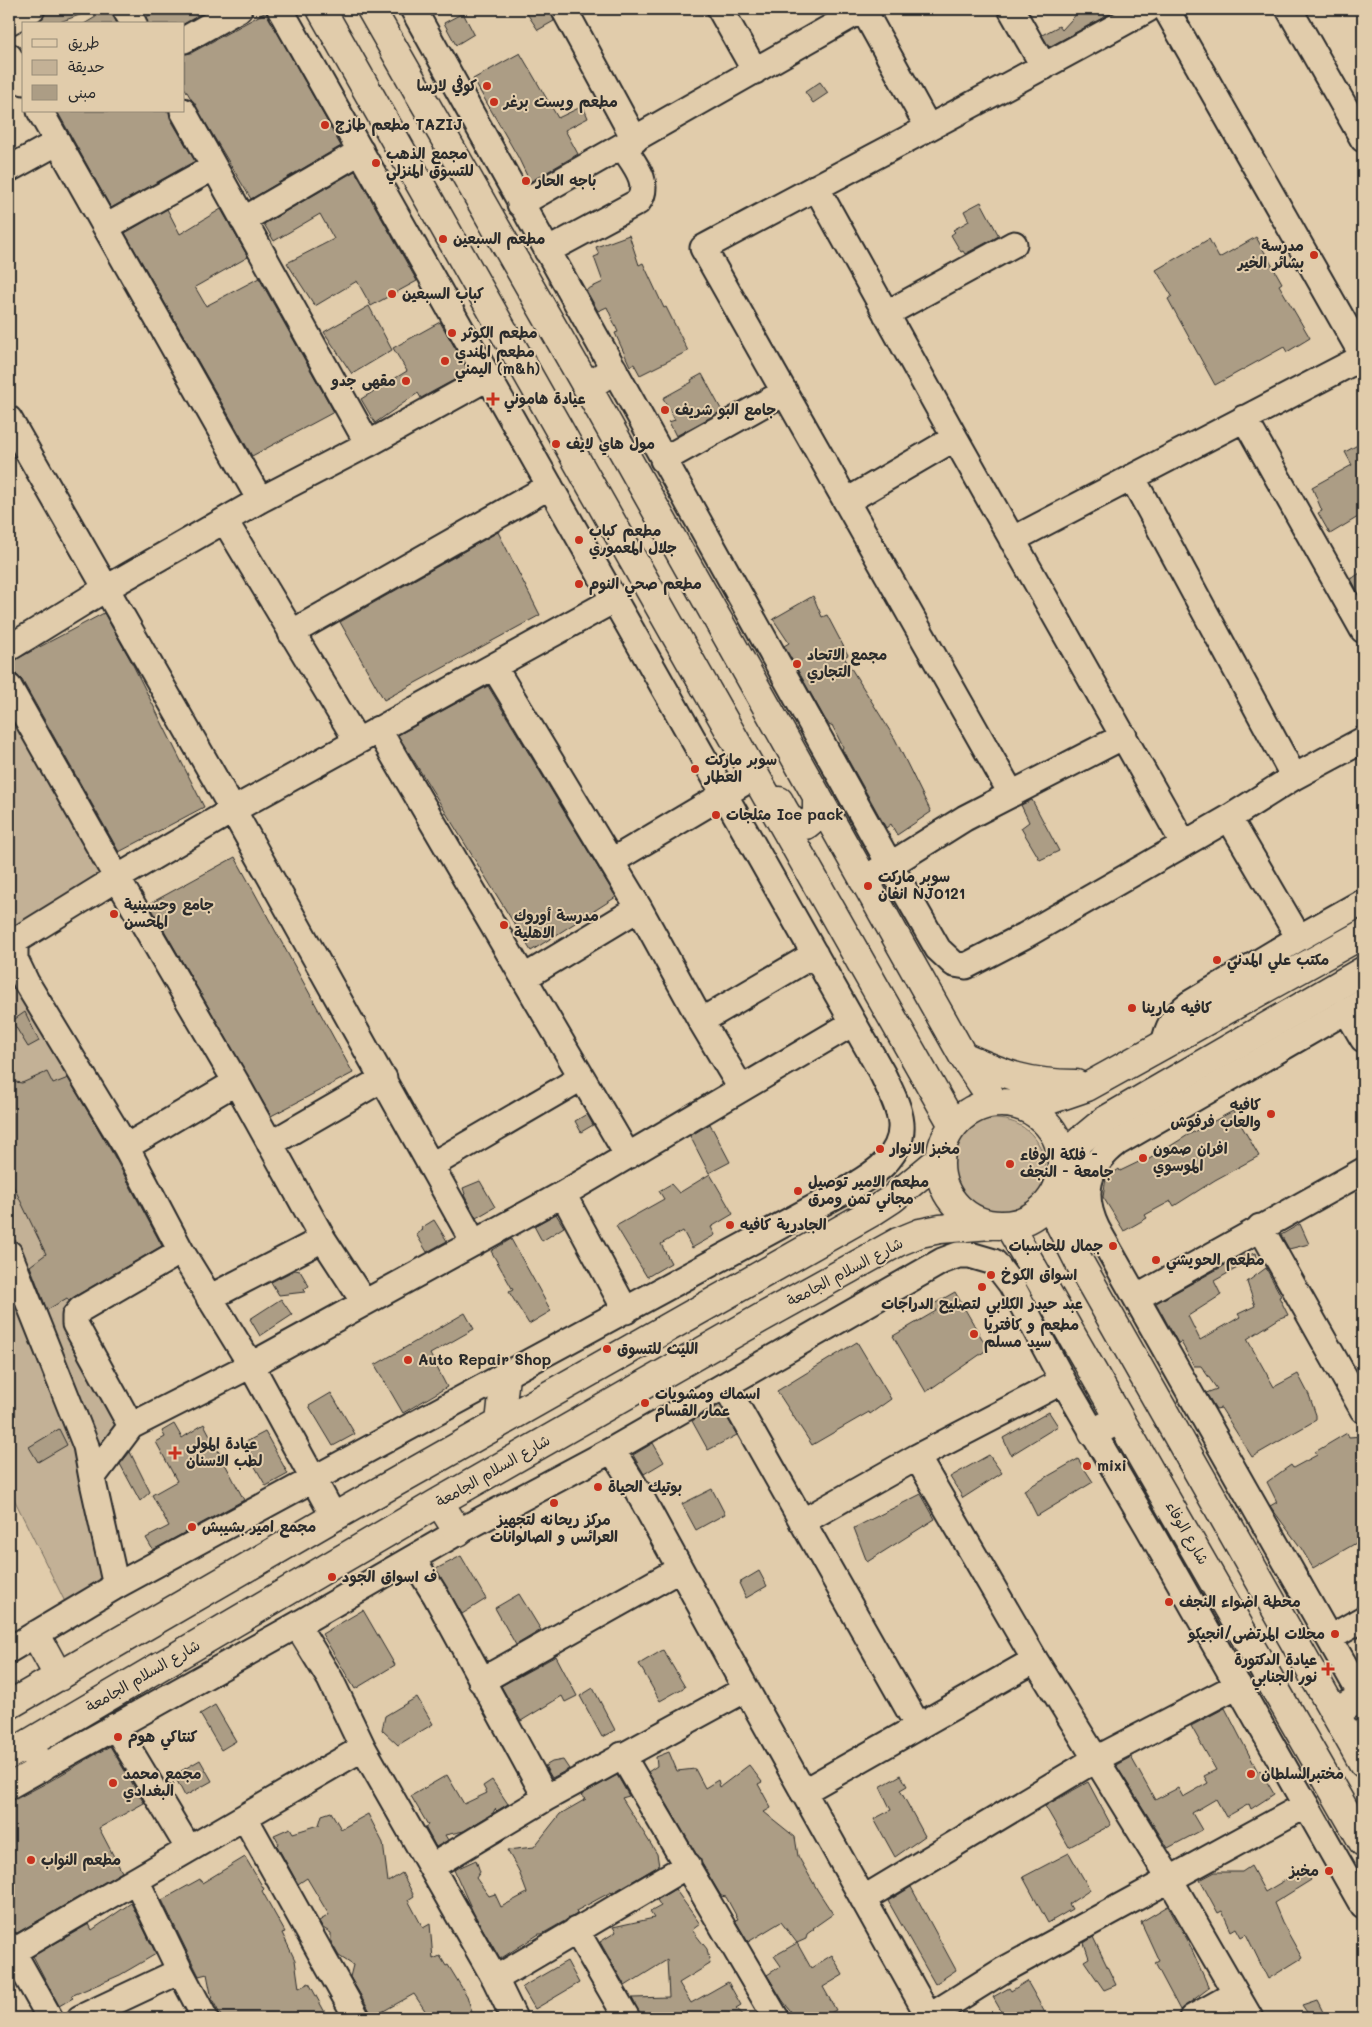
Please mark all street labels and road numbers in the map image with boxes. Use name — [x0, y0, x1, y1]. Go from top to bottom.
street label: شارع السلام الجامعة — [783, 1232, 907, 1312]
street label: شارع السلام الجامعة — [432, 1429, 554, 1513]
street label: شارع الوفاء — [1161, 1497, 1214, 1568]
street label: شارع السلام الجامعة — [82, 1634, 204, 1718]

